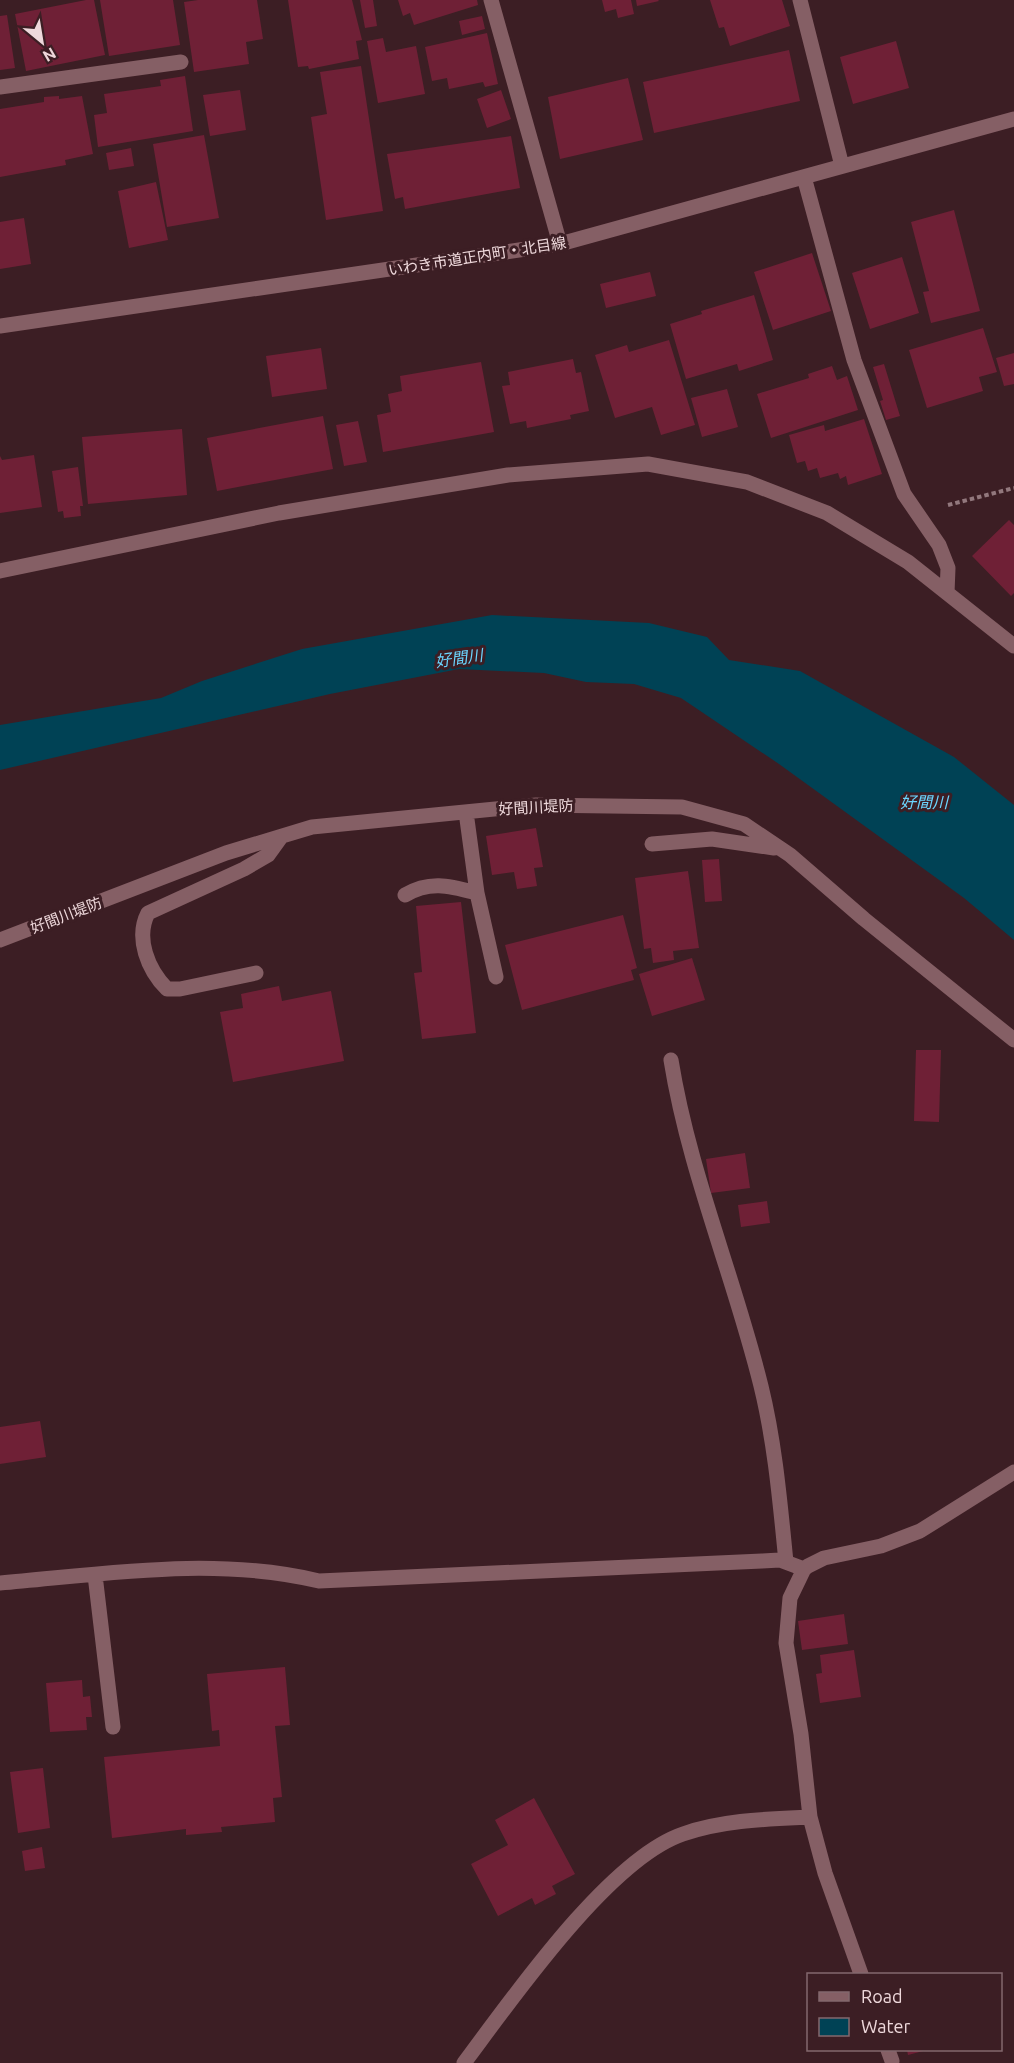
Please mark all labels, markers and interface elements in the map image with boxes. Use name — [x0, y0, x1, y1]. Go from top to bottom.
north arrow — [12, 12, 72, 72]
text: N — [40, 44, 59, 66]
street label: いわき市道正内町・北目線 — [387, 234, 567, 278]
water label: 好間川 — [434, 645, 486, 670]
water label: 好間川 — [900, 793, 950, 811]
street label: 好間川堤防 — [498, 797, 574, 817]
street label: 好間川堤防 — [28, 894, 104, 936]
legend — [807, 1973, 1002, 2051]
text: Road — [861, 1986, 903, 2006]
text: Water — [861, 2016, 911, 2036]

